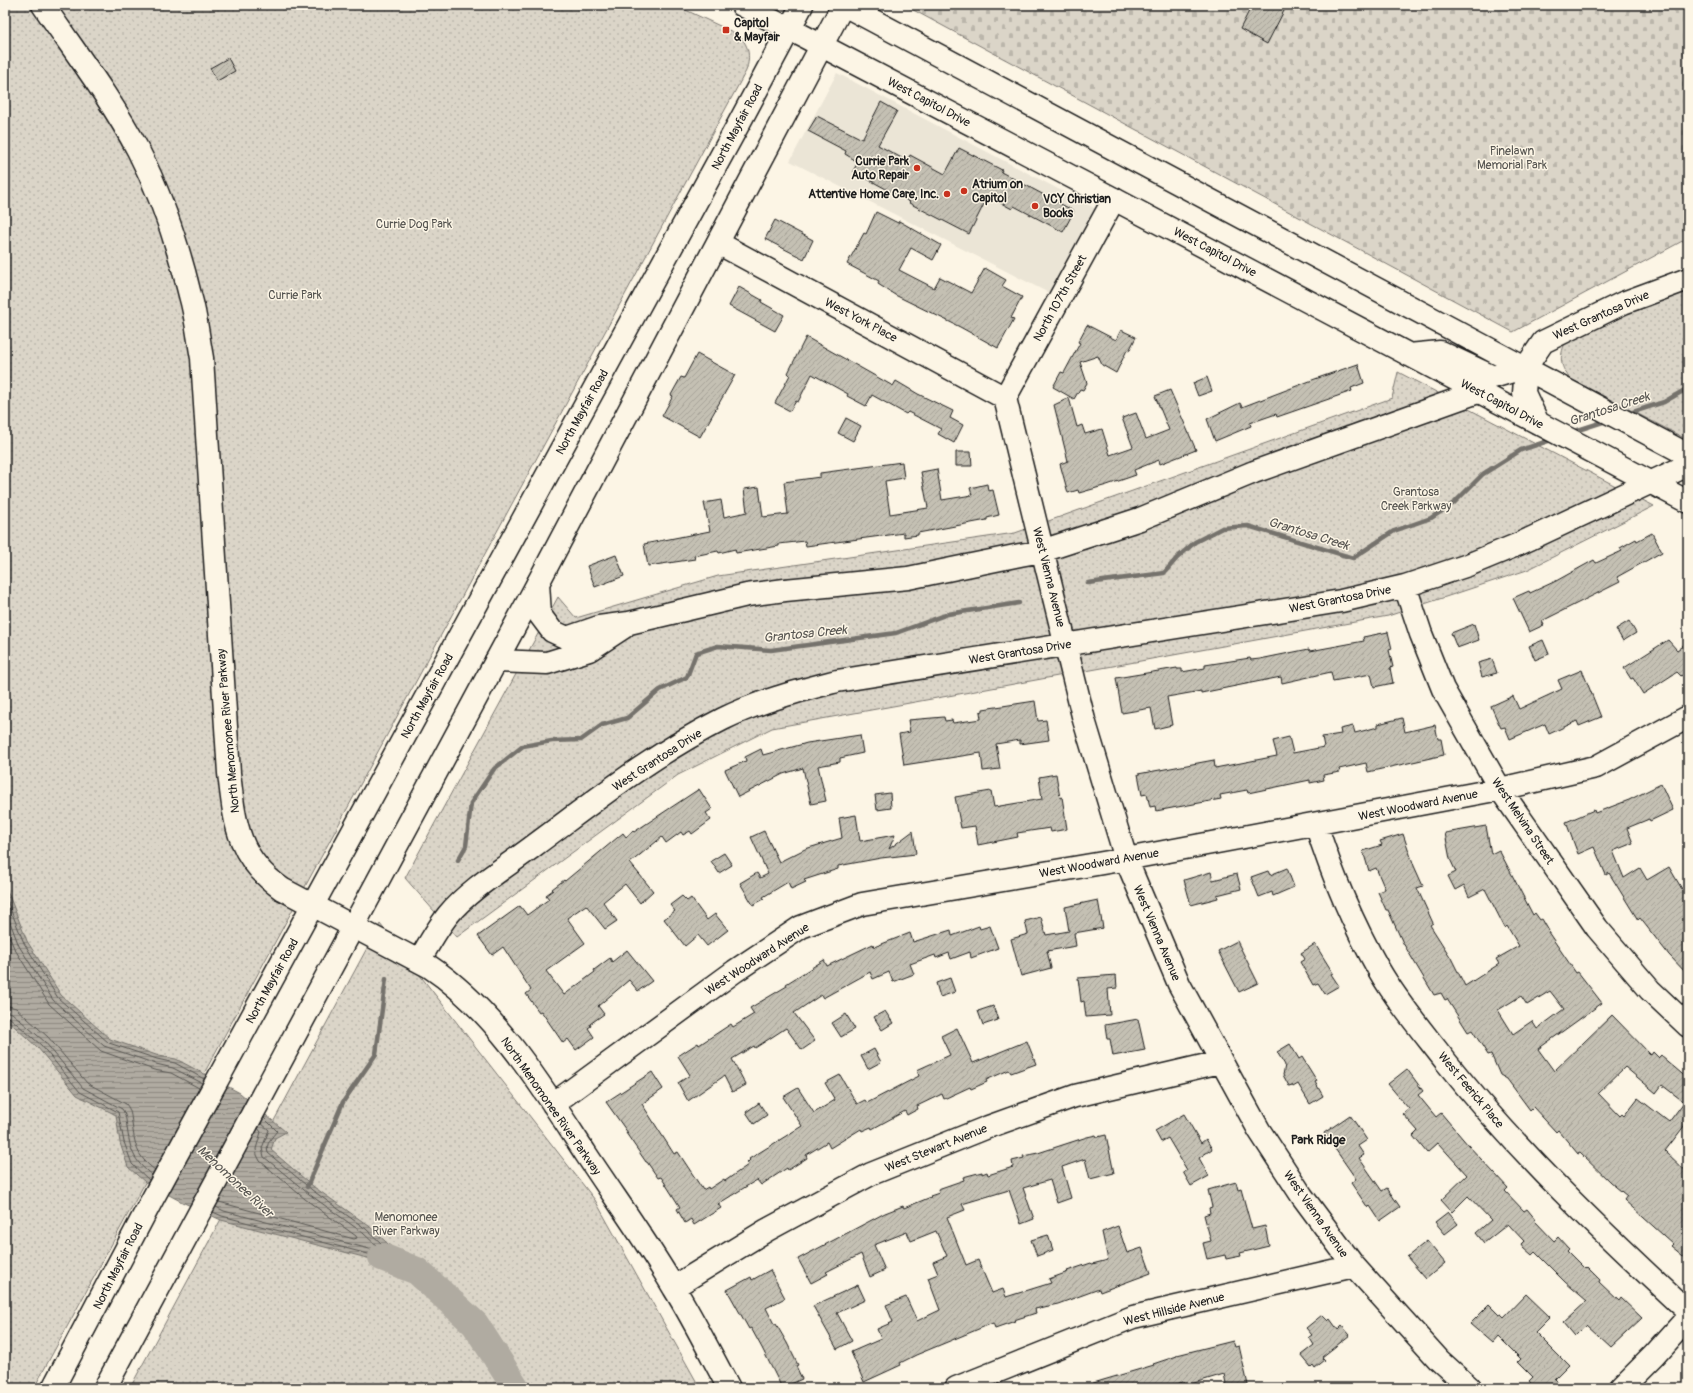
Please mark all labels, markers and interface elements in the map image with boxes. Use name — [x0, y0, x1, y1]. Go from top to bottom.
place label: Capitol & Mayfair — [734, 16, 781, 45]
marker: Capitol & Mayfair — [721, 25, 731, 35]
street label: West Capitol Drive — [885, 74, 973, 131]
street label: North Mayfair Road — [708, 82, 766, 173]
park label: Pinelawn Memorial Park — [1477, 144, 1547, 173]
place label: Currie Park Auto Repair — [851, 154, 910, 183]
marker: Currie Park Auto Repair — [912, 163, 922, 173]
place label: Atrium on Capitol — [972, 177, 1023, 206]
marker: Atrium on Capitol — [959, 186, 969, 196]
place label: Attentive Home Care, Inc. — [808, 187, 939, 202]
marker: Attentive Home Care, Inc. — [942, 189, 952, 199]
place label: VCY Christian Books — [1043, 192, 1111, 221]
marker: VCY Christian Books — [1030, 201, 1040, 211]
park label: Currie Dog Park — [376, 217, 452, 232]
street label: West Capitol Drive — [1171, 224, 1259, 281]
street label: North 107th Street — [1030, 252, 1091, 344]
park label: Currie Park — [268, 288, 322, 303]
street label: West Grantosa Drive — [1551, 288, 1652, 343]
street label: West York Place — [822, 295, 900, 346]
street label: North Mayfair Road — [553, 367, 612, 457]
street label: West Capitol Drive — [1458, 376, 1546, 433]
water label: Grantosa Creek — [1567, 388, 1653, 429]
park label: Grantosa Creek Parkway — [1381, 485, 1451, 514]
water label: Grantosa Creek — [1266, 514, 1353, 554]
street label: West Vienna Avenue — [1029, 526, 1068, 629]
street label: West Grantosa Drive — [1288, 582, 1392, 617]
water label: Grantosa Creek — [763, 622, 849, 646]
street label: West Grantosa Drive — [968, 637, 1072, 668]
street label: North Menomonee River Parkway — [214, 648, 243, 814]
street label: North Mayfair Road — [398, 651, 457, 741]
street label: West Grantosa Drive — [610, 726, 705, 795]
street label: West Melvina Street — [1488, 775, 1557, 868]
street label: West Woodward Avenue — [1357, 787, 1479, 824]
street label: West Woodward Avenue — [1038, 846, 1160, 881]
street label: West Vienna Avenue — [1130, 883, 1184, 983]
street label: West Woodward Avenue — [702, 920, 812, 999]
street label: North Mayfair Road — [243, 936, 302, 1026]
street label: North Menomonee River Parkway — [497, 1034, 604, 1178]
street label: West Feerick Place — [1434, 1049, 1507, 1132]
street label: West Stewart Avenue — [883, 1121, 990, 1176]
district label: Park Ridge — [1291, 1132, 1346, 1148]
water label: Menomonee River — [194, 1142, 278, 1223]
street label: West Vienna Avenue — [1280, 1168, 1351, 1261]
park label: Menomonee River Parkway — [372, 1210, 440, 1239]
street label: North Mayfair Road — [90, 1220, 147, 1312]
street label: West Hillside Avenue — [1122, 1290, 1226, 1329]

